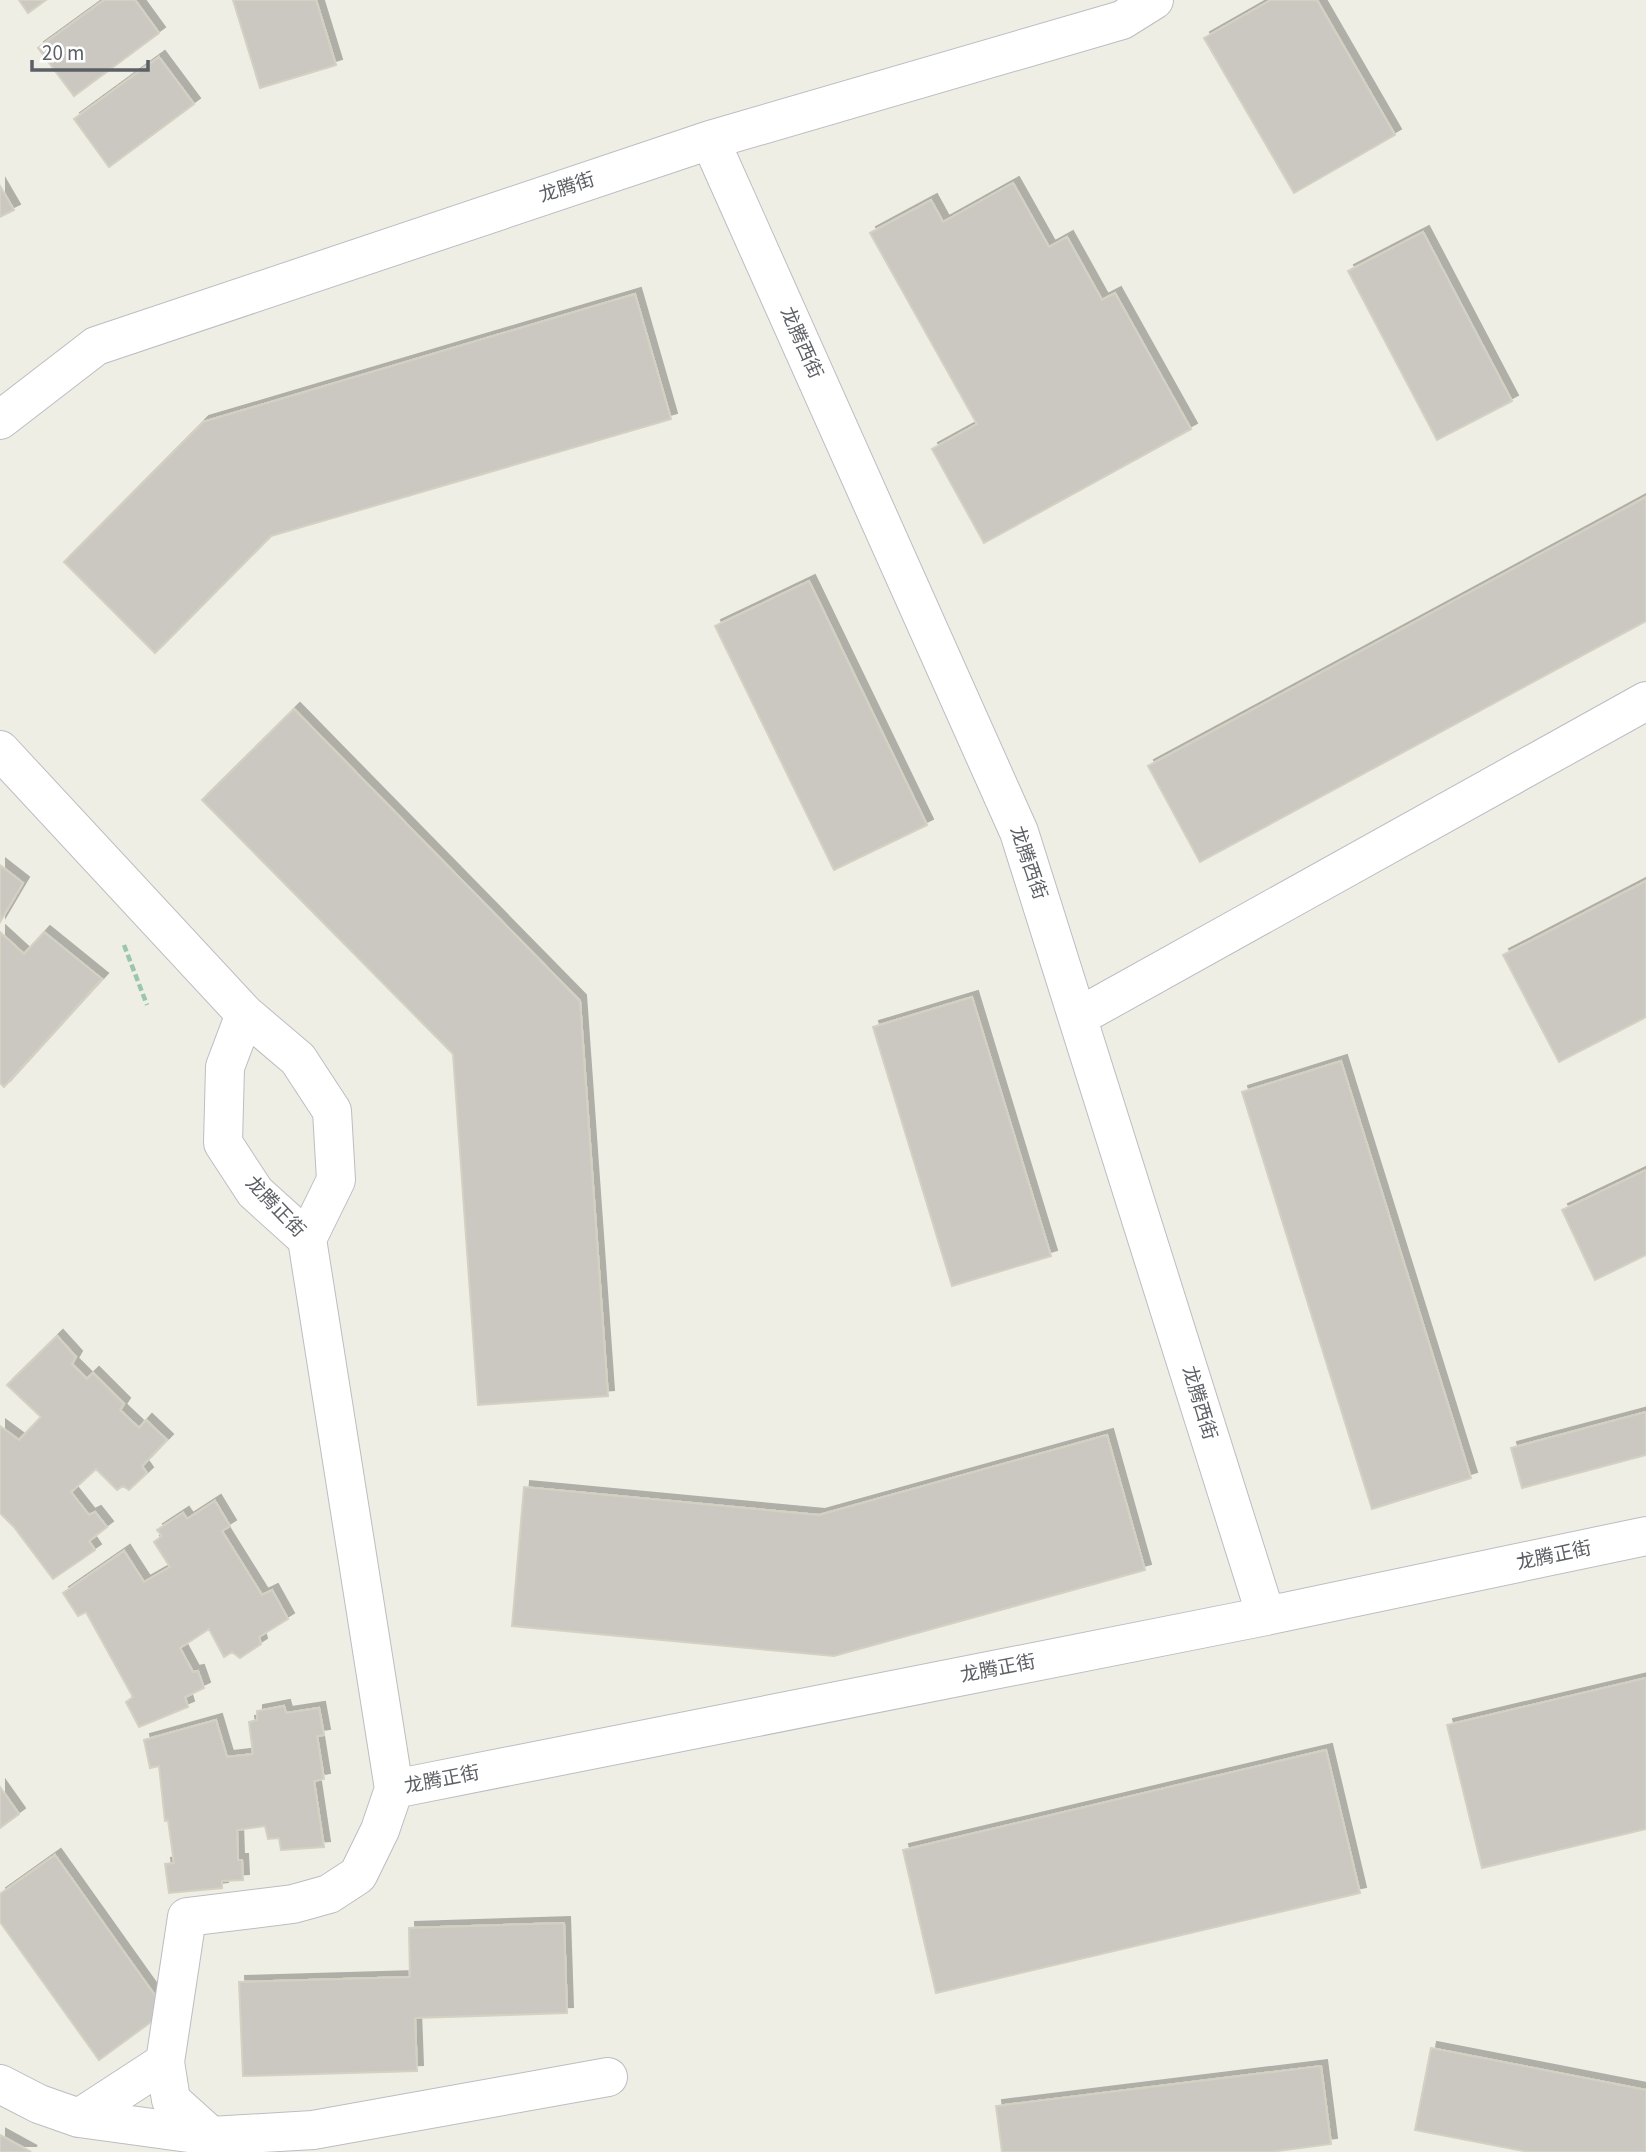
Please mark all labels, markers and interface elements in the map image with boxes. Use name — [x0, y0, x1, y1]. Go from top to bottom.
scale bar — [32, 28, 147, 72]
text: 20 m — [42, 38, 84, 68]
street label: 龙腾街 — [536, 166, 598, 210]
street label: 龙腾西街 — [773, 303, 829, 383]
street label: 龙腾西街 — [1003, 823, 1053, 903]
street label: 龙腾正街 — [239, 1170, 311, 1244]
street label: 龙腾西街 — [1175, 1363, 1223, 1443]
street label: 龙腾正街 — [1514, 1535, 1594, 1577]
street label: 龙腾正街 — [958, 1648, 1038, 1690]
street label: 龙腾正街 — [402, 1759, 482, 1801]

